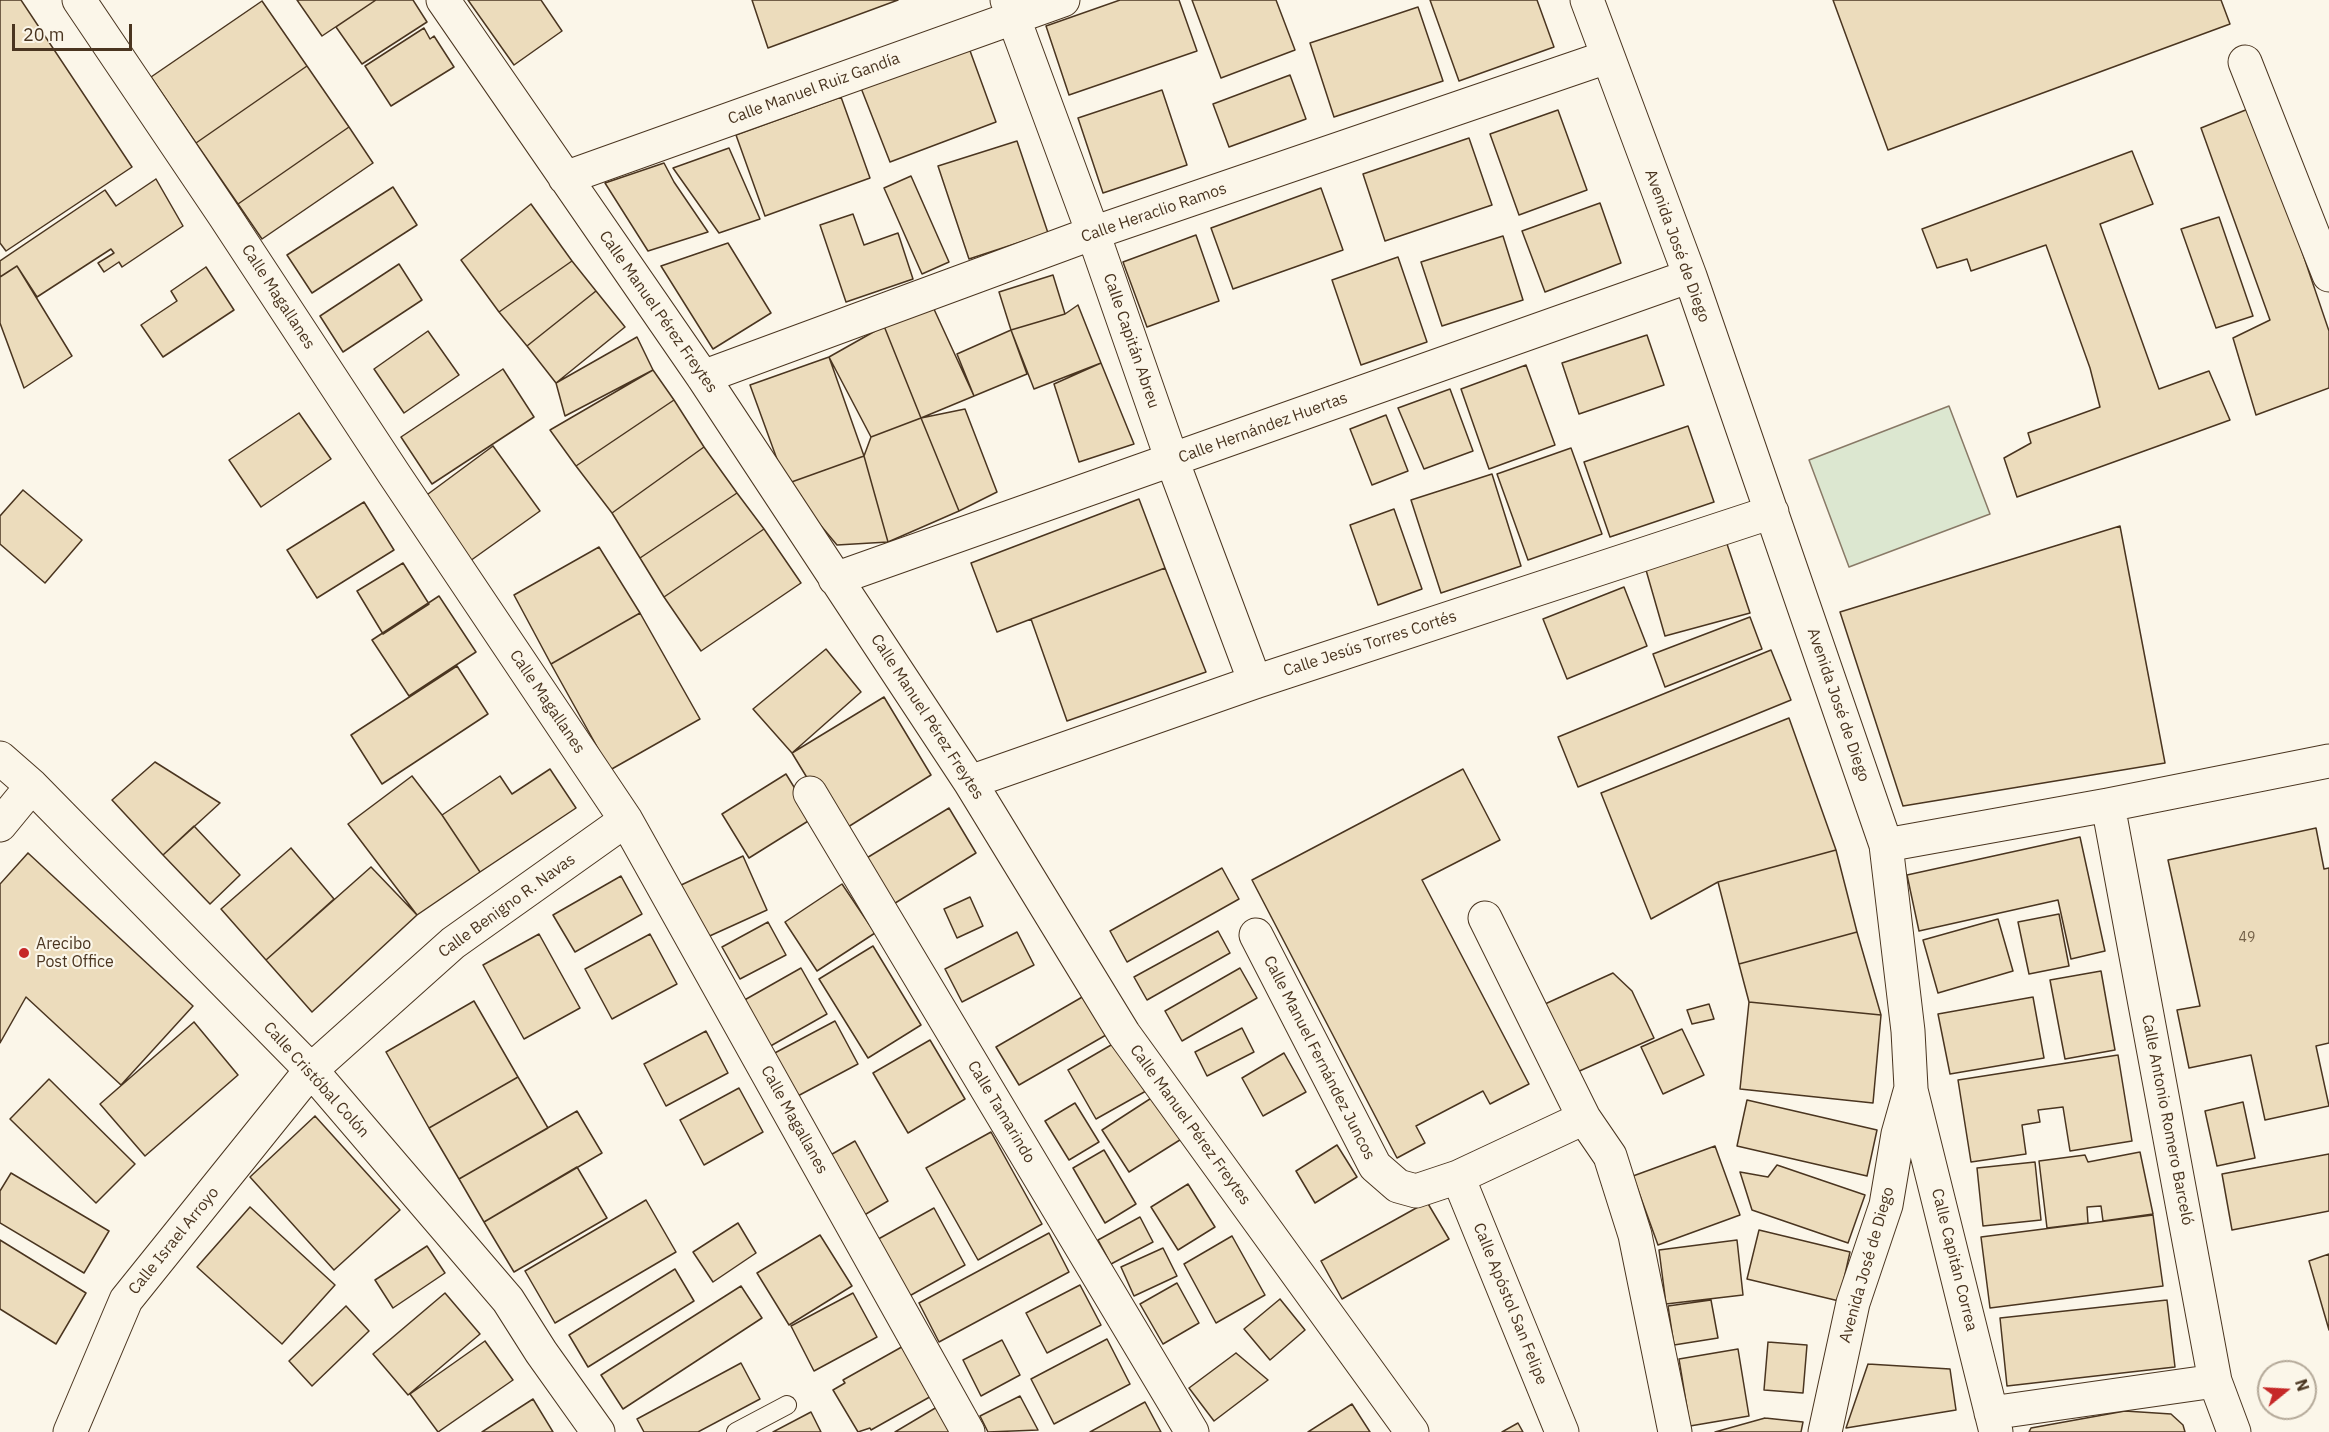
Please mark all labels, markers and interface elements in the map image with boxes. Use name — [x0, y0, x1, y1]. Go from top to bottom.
scale bar — [15, 12, 135, 50]
text: 20 m — [23, 23, 65, 46]
street label: Calle Manuel Ruiz Gandía — [725, 49, 903, 129]
street label: Avenida José de Diego — [1640, 167, 1714, 325]
street label: Calle Heraclio Ramos — [1079, 179, 1229, 247]
street label: Calle Manuel Pérez Freytes — [595, 227, 721, 397]
street label: Calle Magallanes — [237, 241, 319, 353]
street label: Calle Capitán Abreu — [1099, 271, 1163, 411]
street label: Calle Hernández Huertas — [1176, 388, 1350, 468]
street label: Calle Jesús Torres Cortés — [1281, 607, 1459, 681]
street label: Avenida José de Diego — [1803, 626, 1873, 784]
street label: Calle Manuel Pérez Freytes — [866, 631, 988, 803]
street label: Calle Magallanes — [505, 646, 589, 758]
street label: Calle Benigno R. Navas — [435, 850, 579, 962]
house number: 49 — [2239, 930, 2255, 946]
place label: Arecibo Post Office — [36, 934, 114, 972]
marker: Arecibo Post Office — [17, 946, 31, 960]
street label: Calle Manuel Fernández Juncos — [1259, 953, 1379, 1163]
street label: Calle Antonio Romero Barceló — [2137, 1013, 2197, 1227]
street label: Calle Cristóbal Colón — [259, 1018, 373, 1142]
street label: Calle Manuel Pérez Freytes — [1125, 1041, 1255, 1209]
street label: Calle Tamarindo — [963, 1057, 1039, 1167]
street label: Calle Magallanes — [756, 1062, 832, 1178]
street label: Calle Israel Arroyo — [125, 1183, 223, 1299]
street label: Avenida José de Diego — [1836, 1185, 1898, 1345]
street label: Calle Capitán Correa — [1927, 1187, 1981, 1333]
street label: Calle Apóstol San Felipe — [1469, 1220, 1551, 1388]
north arrow — [2257, 1360, 2317, 1420]
text: N — [2291, 1376, 2314, 1394]

